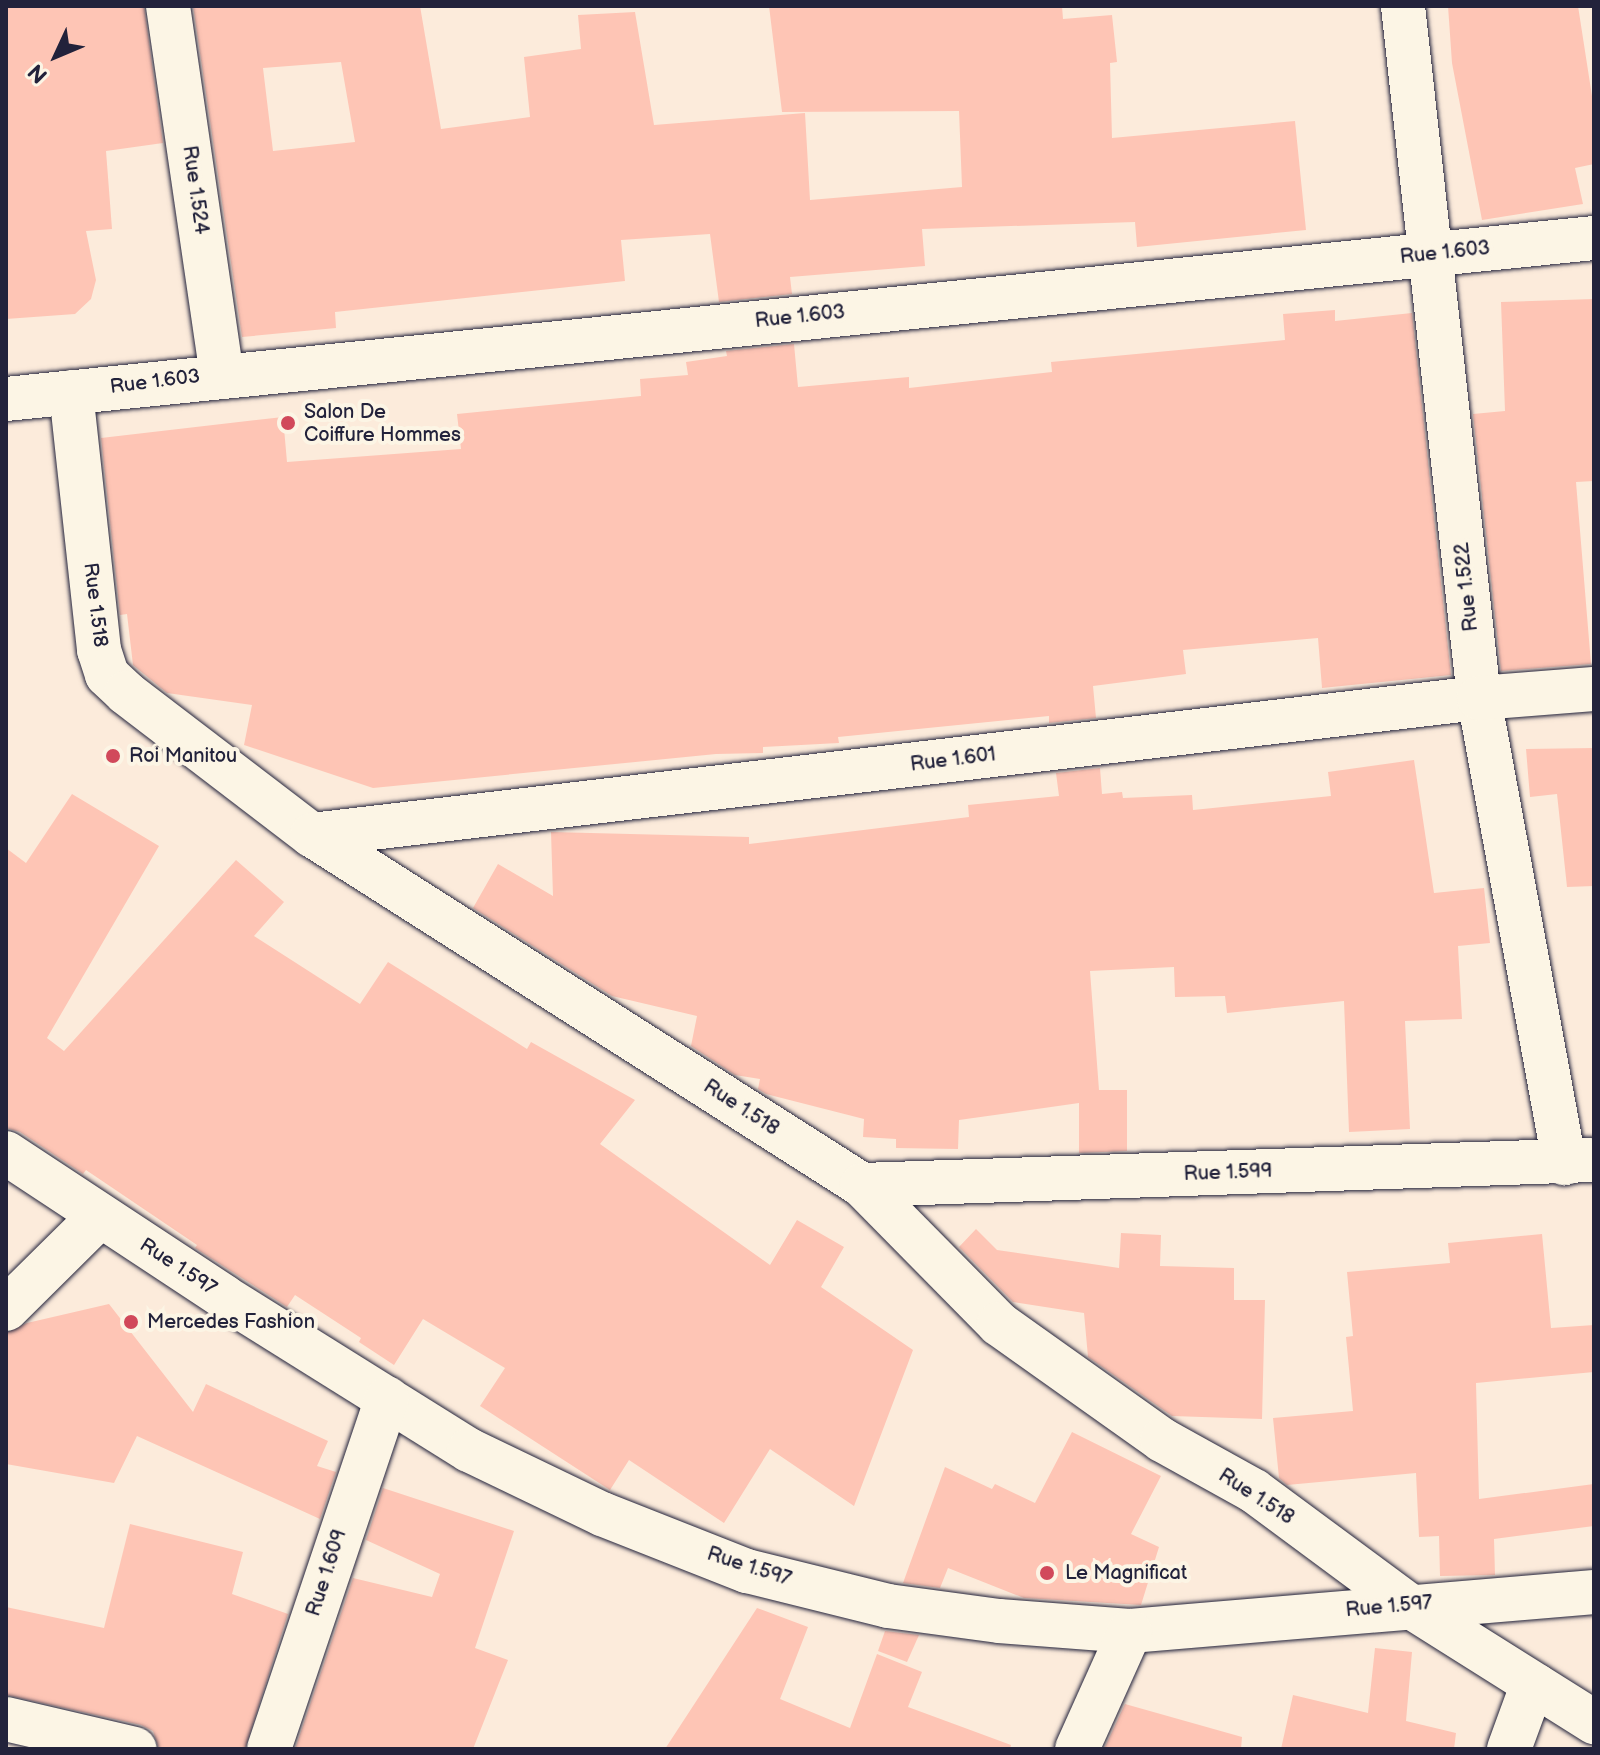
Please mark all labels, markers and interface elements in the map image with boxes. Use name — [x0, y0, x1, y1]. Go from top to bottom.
north arrow — [16, 16, 96, 96]
text: N — [23, 58, 54, 88]
street label: Rue 1.524 — [177, 144, 213, 236]
street label: Rue 1.603 — [1399, 236, 1491, 270]
street label: Rue 1.603 — [754, 300, 846, 334]
street label: Rue 1.603 — [109, 365, 201, 399]
place label: Salon De Coiffure Hommes — [304, 400, 461, 447]
marker: Salon De Coiffure Hommes — [279, 414, 297, 432]
street label: Rue 1.522 — [1450, 541, 1484, 633]
street label: Rue 1.518 — [78, 561, 112, 649]
street label: Rue 1.601 — [909, 743, 997, 777]
place label: Roi Manitou — [129, 744, 237, 768]
marker: Roi Manitou — [104, 747, 122, 765]
street label: Rue 1.518 — [699, 1075, 783, 1141]
street label: Rue 1.599 — [1183, 1159, 1273, 1187]
street label: Rue 1.597 — [135, 1233, 221, 1301]
place label: Mercedes Fashion — [147, 1310, 315, 1334]
marker: Mercedes Fashion — [122, 1313, 140, 1331]
street label: Rue 1.518 — [1214, 1464, 1298, 1530]
street label: Rue 1.609 — [302, 1527, 352, 1619]
street label: Rue 1.597 — [704, 1542, 794, 1592]
place label: Le Magnificat — [1065, 1561, 1187, 1585]
marker: Le Magnificat — [1036, 1562, 1058, 1584]
street label: Rue 1.597 — [1345, 1591, 1433, 1623]

